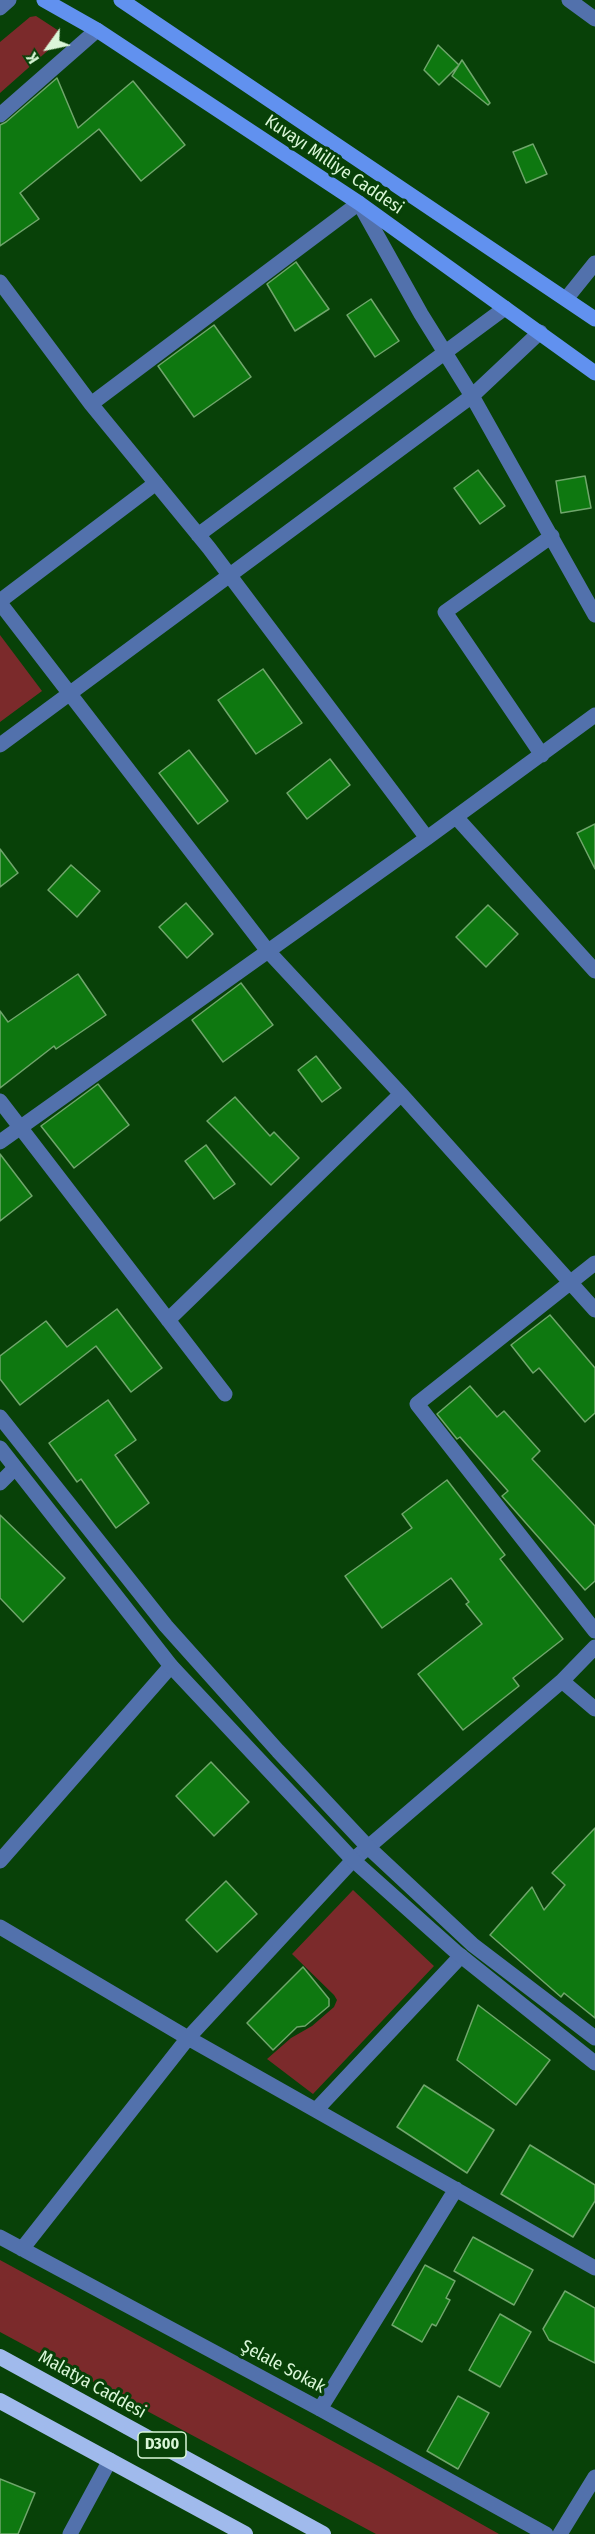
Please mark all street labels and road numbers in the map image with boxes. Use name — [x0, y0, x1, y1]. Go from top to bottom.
street label: Kuvayı Milliye Caddesi — [261, 111, 407, 219]
street label: Şelale Sokak — [237, 2336, 329, 2398]
street label: Malatya Caddesi — [34, 2347, 150, 2423]
road number: D300 — [138, 2432, 186, 2458]

